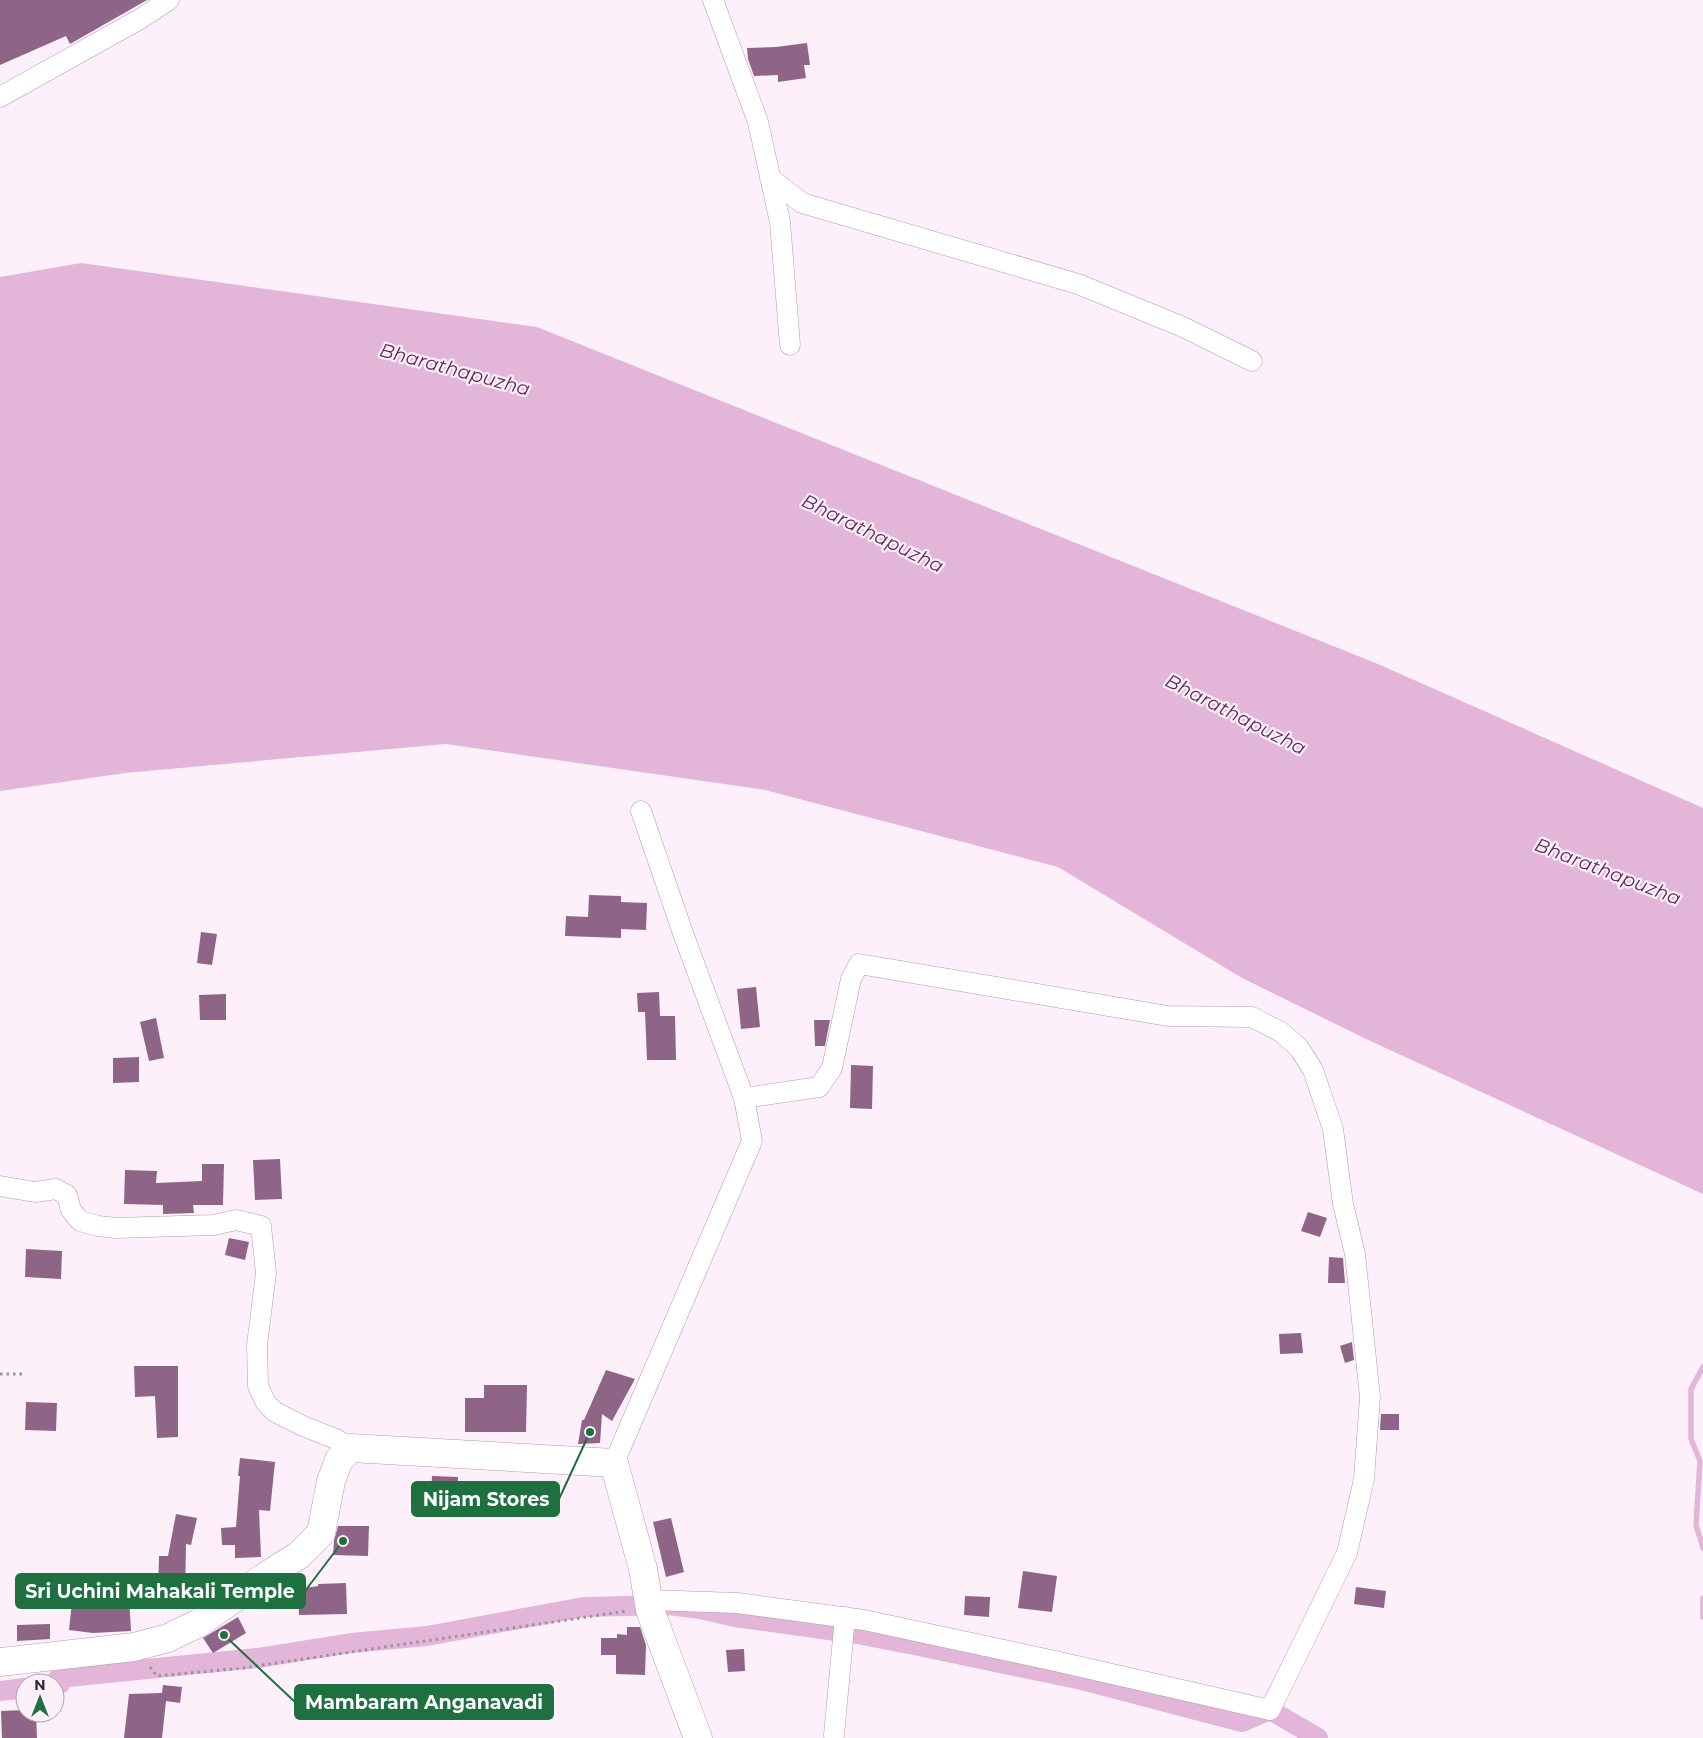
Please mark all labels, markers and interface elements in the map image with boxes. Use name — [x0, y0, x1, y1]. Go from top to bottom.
water label: Bharathapuzha — [377, 338, 533, 401]
water label: Bharathapuzha — [798, 489, 948, 578]
water label: Bharathapuzha — [1162, 669, 1310, 760]
water label: Bharathapuzha — [1531, 833, 1684, 910]
callout: Nijam Stores — [412, 1482, 559, 1516]
text: Nijam Stores — [423, 1488, 549, 1511]
callout: Sri Uchini Mahakali Temple — [16, 1574, 305, 1608]
text: Sri Uchini Mahakali Temple — [25, 1580, 295, 1603]
north arrow — [15, 1673, 65, 1723]
text: N — [34, 1676, 46, 1694]
callout: Mambaram Anganavadi — [295, 1685, 553, 1719]
text: Mambaram Anganavadi — [305, 1691, 543, 1714]

